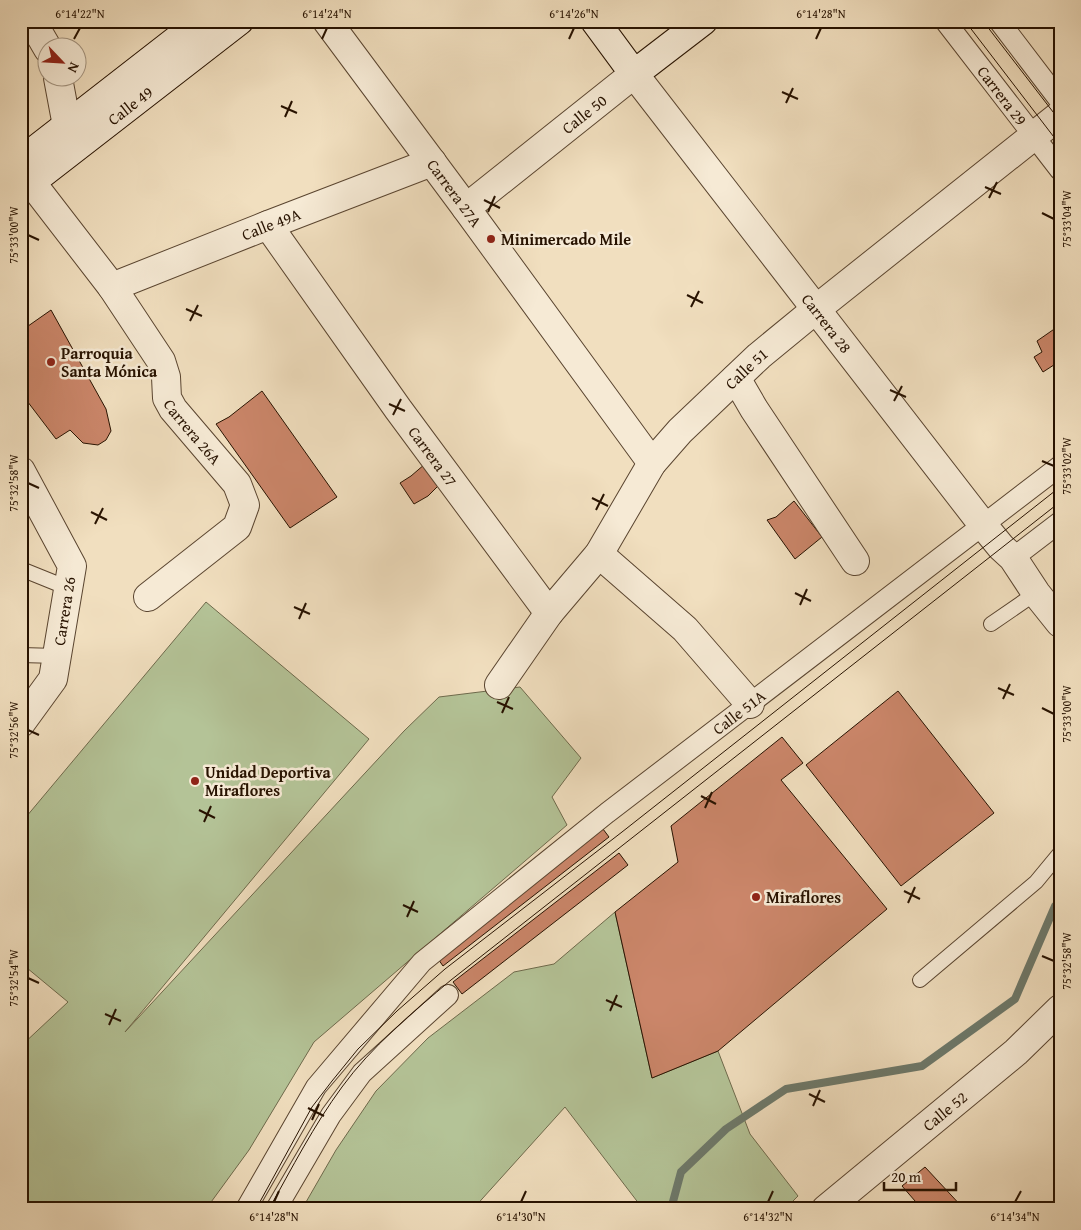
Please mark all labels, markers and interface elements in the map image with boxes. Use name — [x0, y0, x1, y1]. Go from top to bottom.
text: 6°14'22"N — [55, 5, 105, 22]
text: 6°14'24"N — [302, 5, 352, 22]
text: 6°14'26"N — [549, 5, 599, 22]
text: 6°14'28"N — [796, 5, 846, 22]
north arrow — [38, 38, 88, 88]
text: N — [62, 59, 85, 77]
street label: Carrera 29 — [972, 61, 1033, 131]
street label: Calle 49 — [102, 80, 158, 131]
street label: Calle 50 — [556, 88, 612, 139]
street label: Carrera 27A — [421, 154, 488, 232]
text: 75°33'04"W — [1058, 189, 1075, 248]
street label: Calle 49A — [238, 202, 304, 246]
text: 75°33'00"W — [5, 205, 22, 264]
place label: Minimercado Mile — [501, 227, 631, 251]
marker: Minimercado Mile — [485, 233, 497, 245]
street label: Carrera 28 — [796, 288, 858, 358]
place label: Parroquia Santa Mónica — [61, 341, 158, 383]
street label: Calle 51 — [719, 342, 773, 395]
marker: Parroquia Santa Mónica — [45, 356, 57, 368]
street label: Carrera 26A — [158, 395, 228, 470]
street label: Carrera 27 — [403, 421, 463, 492]
text: 75°33'02"W — [1058, 436, 1075, 495]
text: 75°32'58"W — [5, 453, 22, 512]
street label: Carrera 26 — [47, 574, 81, 647]
street label: Calle 51A — [707, 684, 771, 740]
text: 75°33'00"W — [1058, 684, 1075, 743]
text: 75°32'56"W — [5, 700, 22, 759]
place label: Unidad Deportiva Miraflores — [205, 760, 331, 802]
marker: Unidad Deportiva Miraflores — [189, 775, 201, 787]
place label: Miraflores — [766, 885, 841, 909]
marker: Miraflores — [750, 891, 762, 903]
text: 75°32'58"W — [1058, 931, 1075, 990]
text: 75°32'54"W — [5, 948, 22, 1007]
street label: Calle 52 — [917, 1085, 972, 1137]
scale bar — [884, 1160, 956, 1192]
text: 20 m — [891, 1166, 922, 1187]
text: 6°14'28"N — [249, 1208, 299, 1225]
text: 6°14'30"N — [496, 1208, 546, 1225]
text: 6°14'32"N — [743, 1208, 793, 1225]
text: 6°14'34"N — [990, 1208, 1040, 1225]

